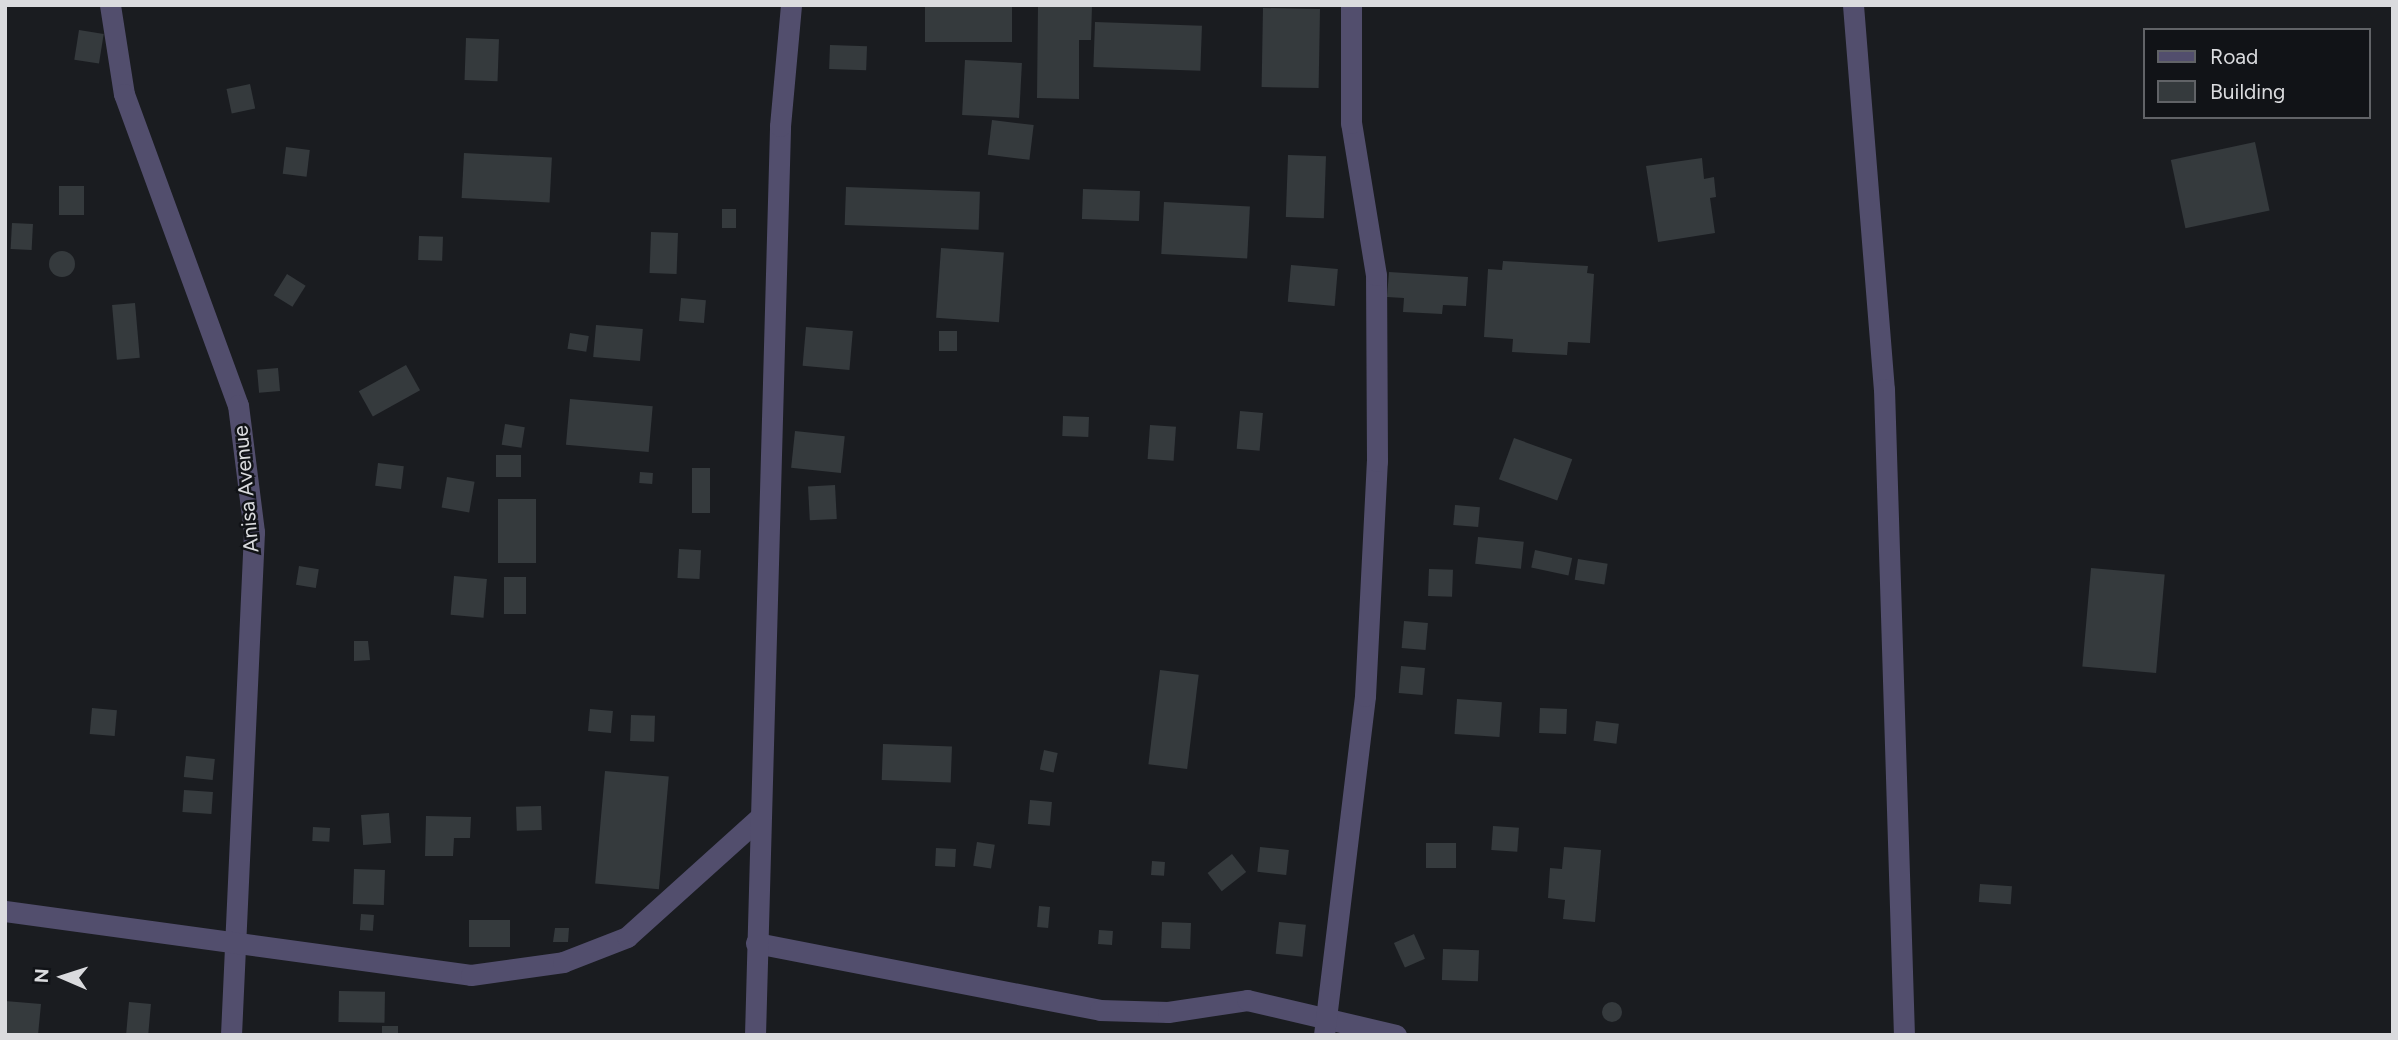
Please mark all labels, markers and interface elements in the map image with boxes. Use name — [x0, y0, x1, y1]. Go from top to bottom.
legend — [2142, 28, 2370, 119]
text: Road — [2210, 44, 2258, 69]
text: Building — [2210, 79, 2285, 104]
street label: Anisa Avenue — [228, 424, 264, 554]
north arrow — [28, 942, 98, 1012]
text: N — [30, 968, 53, 984]

